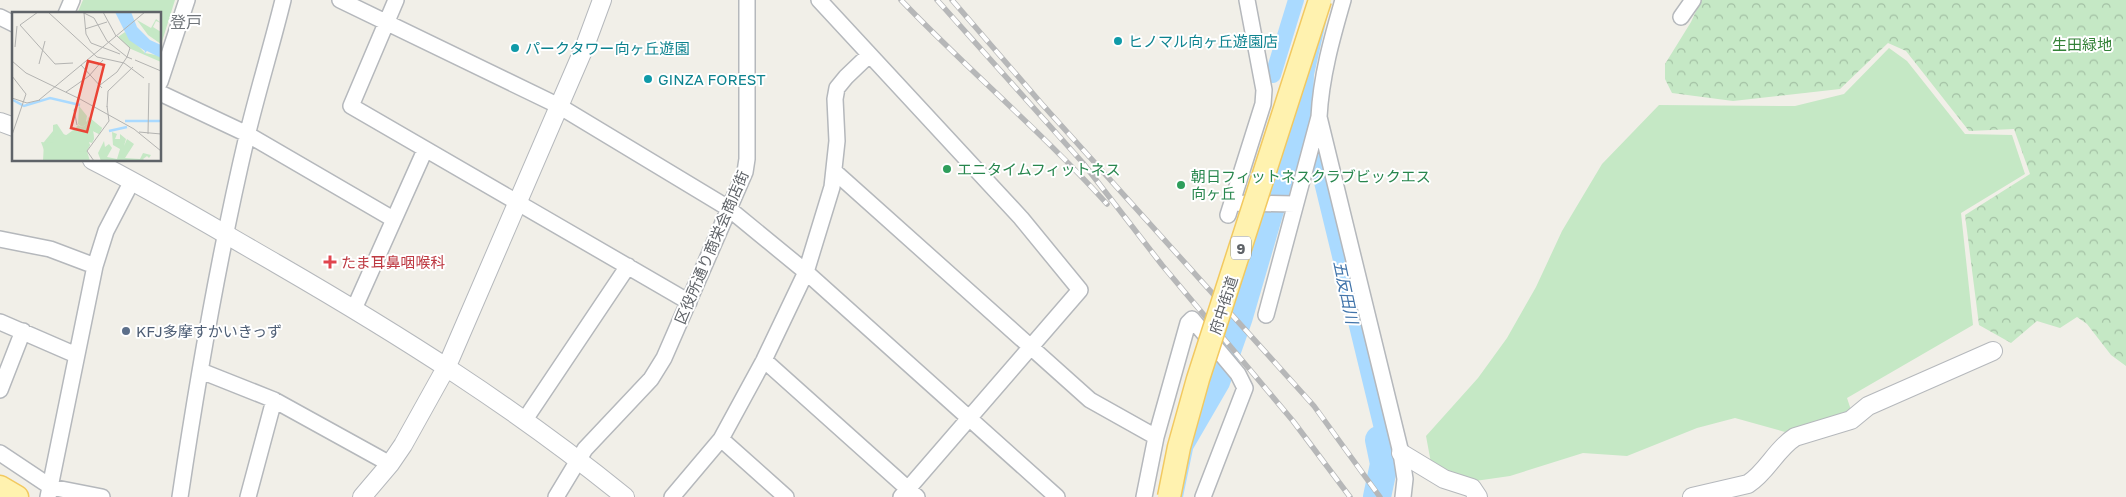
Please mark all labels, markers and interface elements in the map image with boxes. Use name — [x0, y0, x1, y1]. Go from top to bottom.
inset map — [12, 12, 161, 161]
district label: 登戸 — [170, 12, 202, 32]
place label: ヒノマル向ヶ丘遊園店 — [1128, 32, 1278, 50]
marker: ヒノマル向ヶ丘遊園店 — [1112, 35, 1124, 47]
park label: 生田緑地 — [2052, 35, 2112, 53]
place label: パークタワー向ヶ丘遊園 — [525, 39, 689, 57]
marker: パークタワー向ヶ丘遊園 — [509, 42, 521, 54]
place label: GINZA FOREST — [658, 70, 766, 88]
marker: GINZA FOREST — [642, 73, 654, 85]
place label: エニタイムフィットネス — [957, 160, 1121, 178]
marker: エニタイムフィットネス — [941, 163, 953, 175]
place label: 朝日フィットネスクラブビックエス 向ヶ丘 — [1191, 167, 1431, 202]
street label: 区役所通り商栄会商店街 — [670, 168, 752, 326]
marker: 朝日フィットネスクラブビックエス 向ヶ丘 — [1175, 179, 1187, 191]
road number: 9 — [1231, 237, 1251, 260]
place label: たま耳鼻咽喉科 — [341, 253, 446, 271]
marker: たま耳鼻咽喉科 — [323, 255, 337, 269]
water label: 五反田川 — [1330, 259, 1363, 327]
street label: 府中街道 — [1205, 274, 1241, 336]
place label: KFJ多摩すかいきっず — [136, 322, 282, 340]
marker: KFJ多摩すかいきっず — [120, 325, 132, 337]

